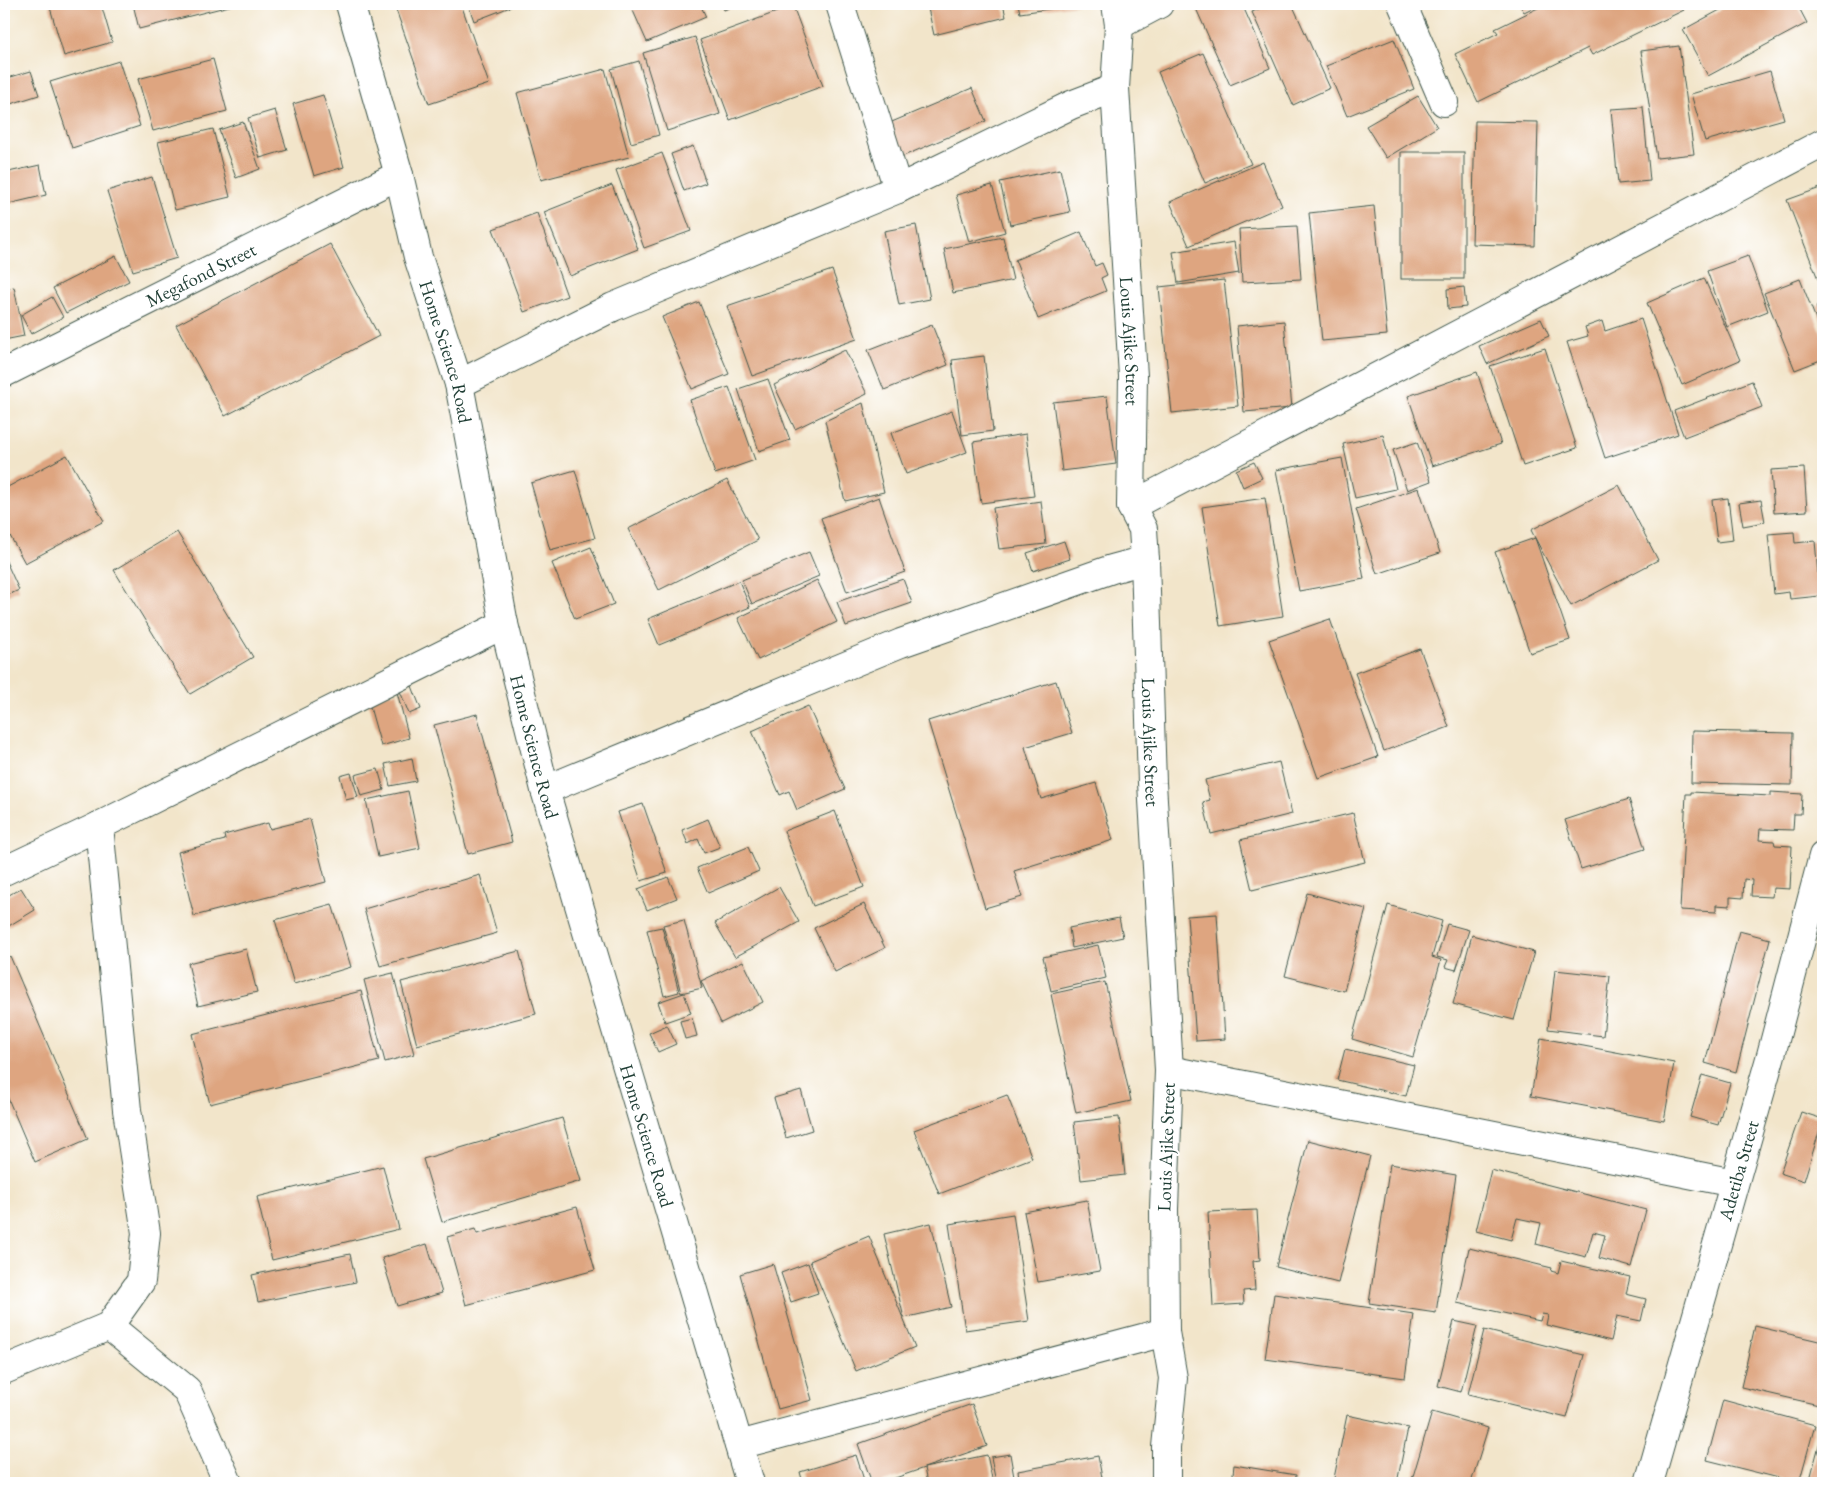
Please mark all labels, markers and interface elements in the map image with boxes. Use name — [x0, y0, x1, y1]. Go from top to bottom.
street label: Megafond Street — [141, 236, 260, 313]
street label: Louis Ajike Street — [1114, 276, 1146, 406]
street label: Home Science Road — [414, 277, 479, 425]
street label: Home Science Road — [504, 672, 565, 822]
street label: Louis Ajike Street — [1136, 677, 1166, 807]
street label: Home Science Road — [614, 1061, 680, 1210]
street label: Louis Ajike Street — [1151, 1082, 1181, 1212]
street label: Adetiba Street — [1712, 1117, 1764, 1225]

